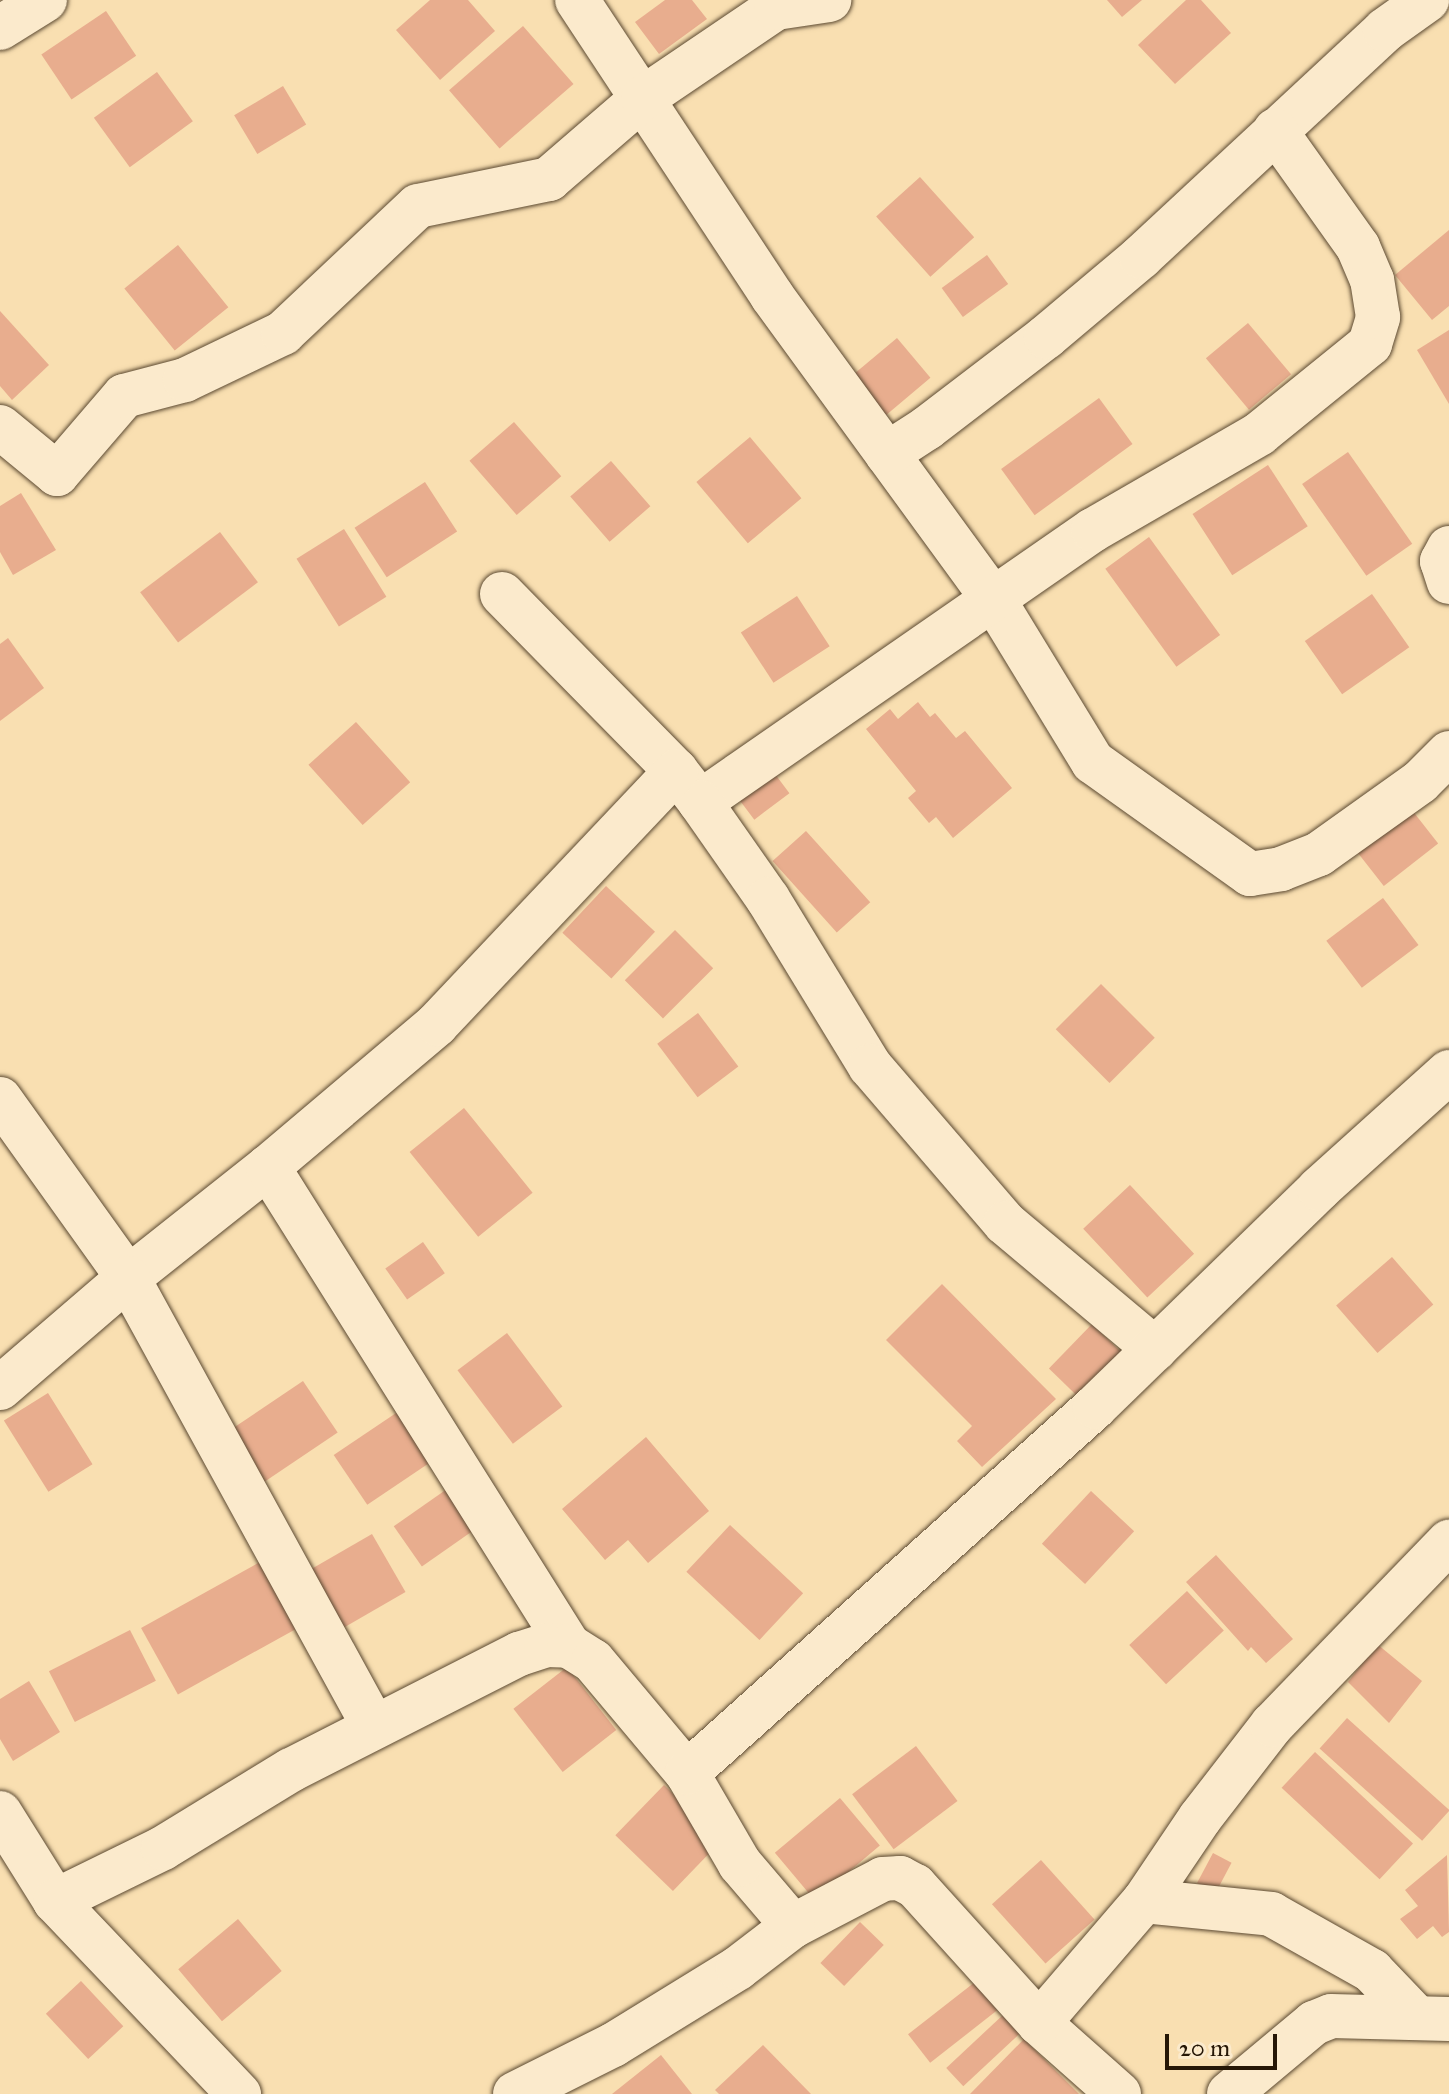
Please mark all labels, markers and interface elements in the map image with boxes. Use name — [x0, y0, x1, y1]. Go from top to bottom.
scale bar — [1169, 2018, 1281, 2068]
text: 20 m — [1179, 2033, 1230, 2063]

